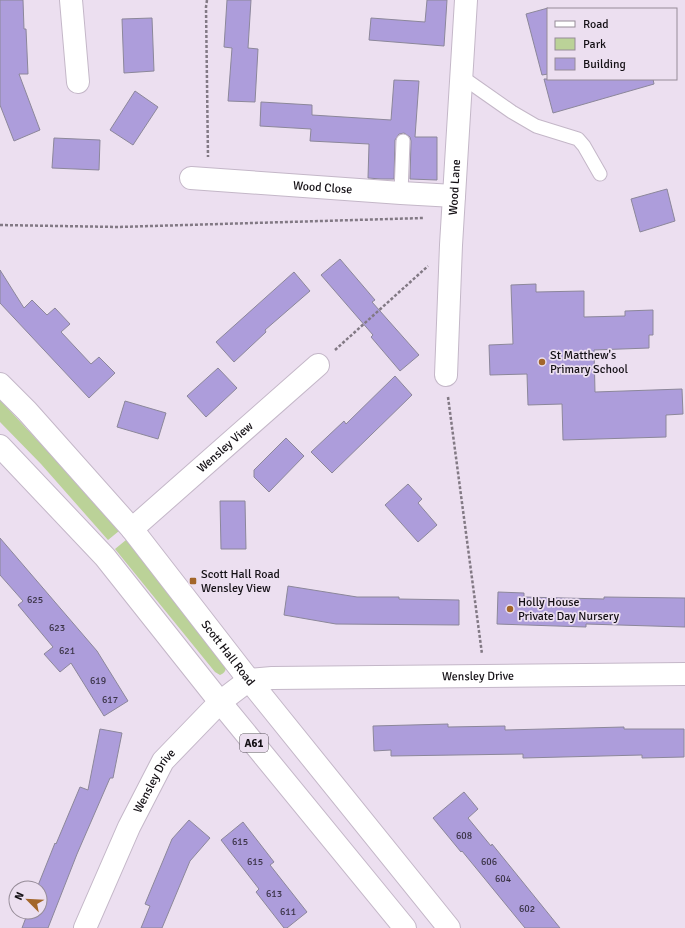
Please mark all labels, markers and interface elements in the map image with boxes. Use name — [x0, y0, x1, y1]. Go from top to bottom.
legend — [547, 8, 677, 80]
text: Road — [583, 17, 609, 32]
text: Park — [583, 37, 606, 52]
text: Building — [583, 57, 626, 72]
street label: Wood Lane — [446, 159, 464, 216]
street label: Wood Close — [292, 178, 353, 198]
place label: St Matthew's Primary School — [550, 348, 628, 377]
marker: St Matthew's Primary School — [537, 357, 547, 367]
street label: Wensley View — [194, 418, 257, 476]
place label: Scott Hall Road Wensley View — [201, 567, 280, 596]
marker: Scott Hall Road Wensley View — [188, 576, 198, 586]
house number: 625 — [27, 594, 43, 606]
place label: Holly House Private Day Nursery — [518, 595, 619, 624]
marker: Holly House Private Day Nursery — [505, 604, 515, 614]
street label: Scott Hall Road — [198, 617, 258, 689]
house number: 623 — [49, 622, 65, 634]
house number: 621 — [59, 645, 75, 657]
street label: Wensley Drive — [442, 669, 514, 684]
house number: 619 — [90, 675, 106, 687]
house number: 617 — [102, 694, 118, 706]
road number: A61 — [240, 734, 268, 752]
street label: Wensley Drive — [130, 746, 179, 816]
house number: 608 — [456, 830, 472, 842]
house number: 615 — [232, 836, 248, 848]
house number: 615 — [247, 856, 263, 868]
house number: 606 — [481, 856, 497, 868]
house number: 604 — [495, 873, 512, 885]
north arrow — [8, 880, 48, 920]
house number: 613 — [266, 888, 282, 900]
text: N — [12, 890, 27, 902]
house number: 602 — [519, 903, 535, 915]
house number: 611 — [280, 906, 296, 918]

